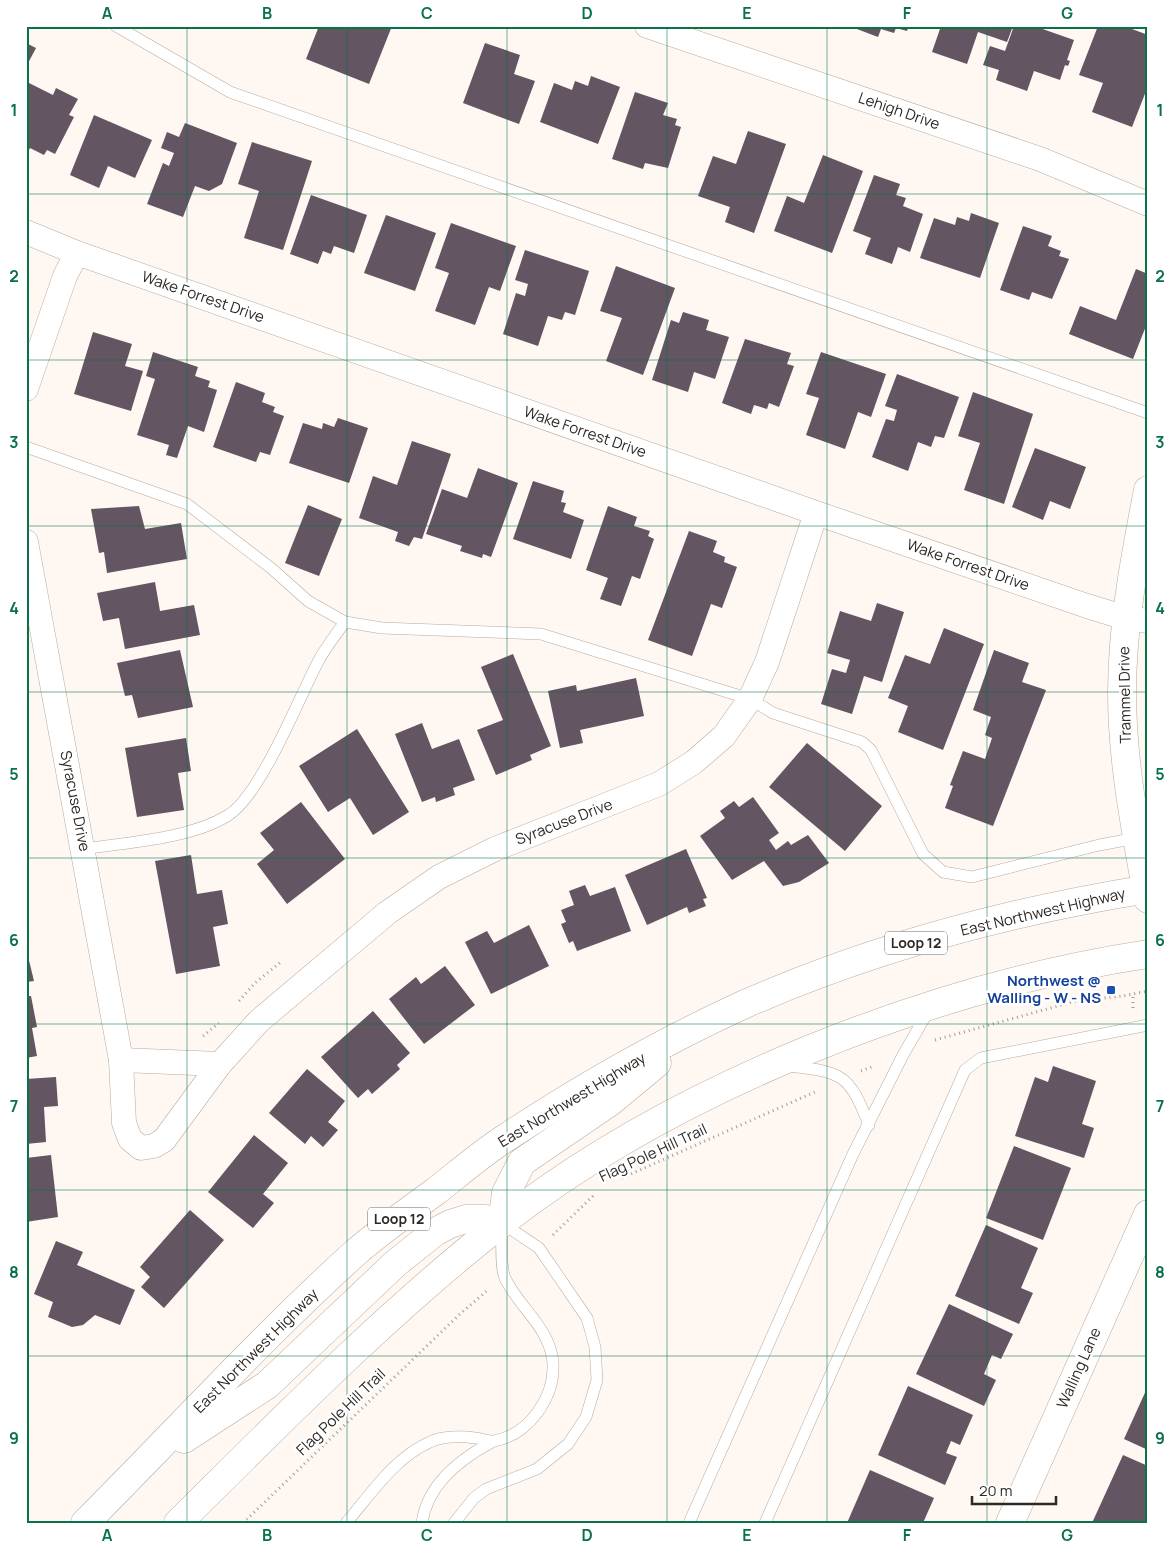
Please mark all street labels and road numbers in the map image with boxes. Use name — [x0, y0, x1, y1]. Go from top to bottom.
street label: Lehigh Drive — [856, 87, 943, 134]
street label: Wake Forrest Drive — [139, 266, 267, 327]
street label: Wake Forrest Drive — [521, 401, 649, 462]
street label: Wake Forrest Drive — [904, 534, 1032, 595]
street label: Trammel Drive — [1113, 646, 1136, 744]
street label: Syracuse Drive — [55, 749, 96, 853]
street label: Syracuse Drive — [512, 793, 616, 850]
street label: East Northwest Highway — [958, 882, 1127, 941]
road number: Loop 12 — [885, 931, 947, 954]
street label: East Northwest Highway — [494, 1047, 649, 1152]
street label: Flag Pole Hill Trail — [595, 1118, 710, 1187]
road number: Loop 12 — [368, 1208, 430, 1230]
street label: East Northwest Highway — [189, 1284, 323, 1418]
street label: Walling Lane — [1051, 1324, 1106, 1412]
street label: Flag Pole Hill Trail — [291, 1364, 390, 1460]

